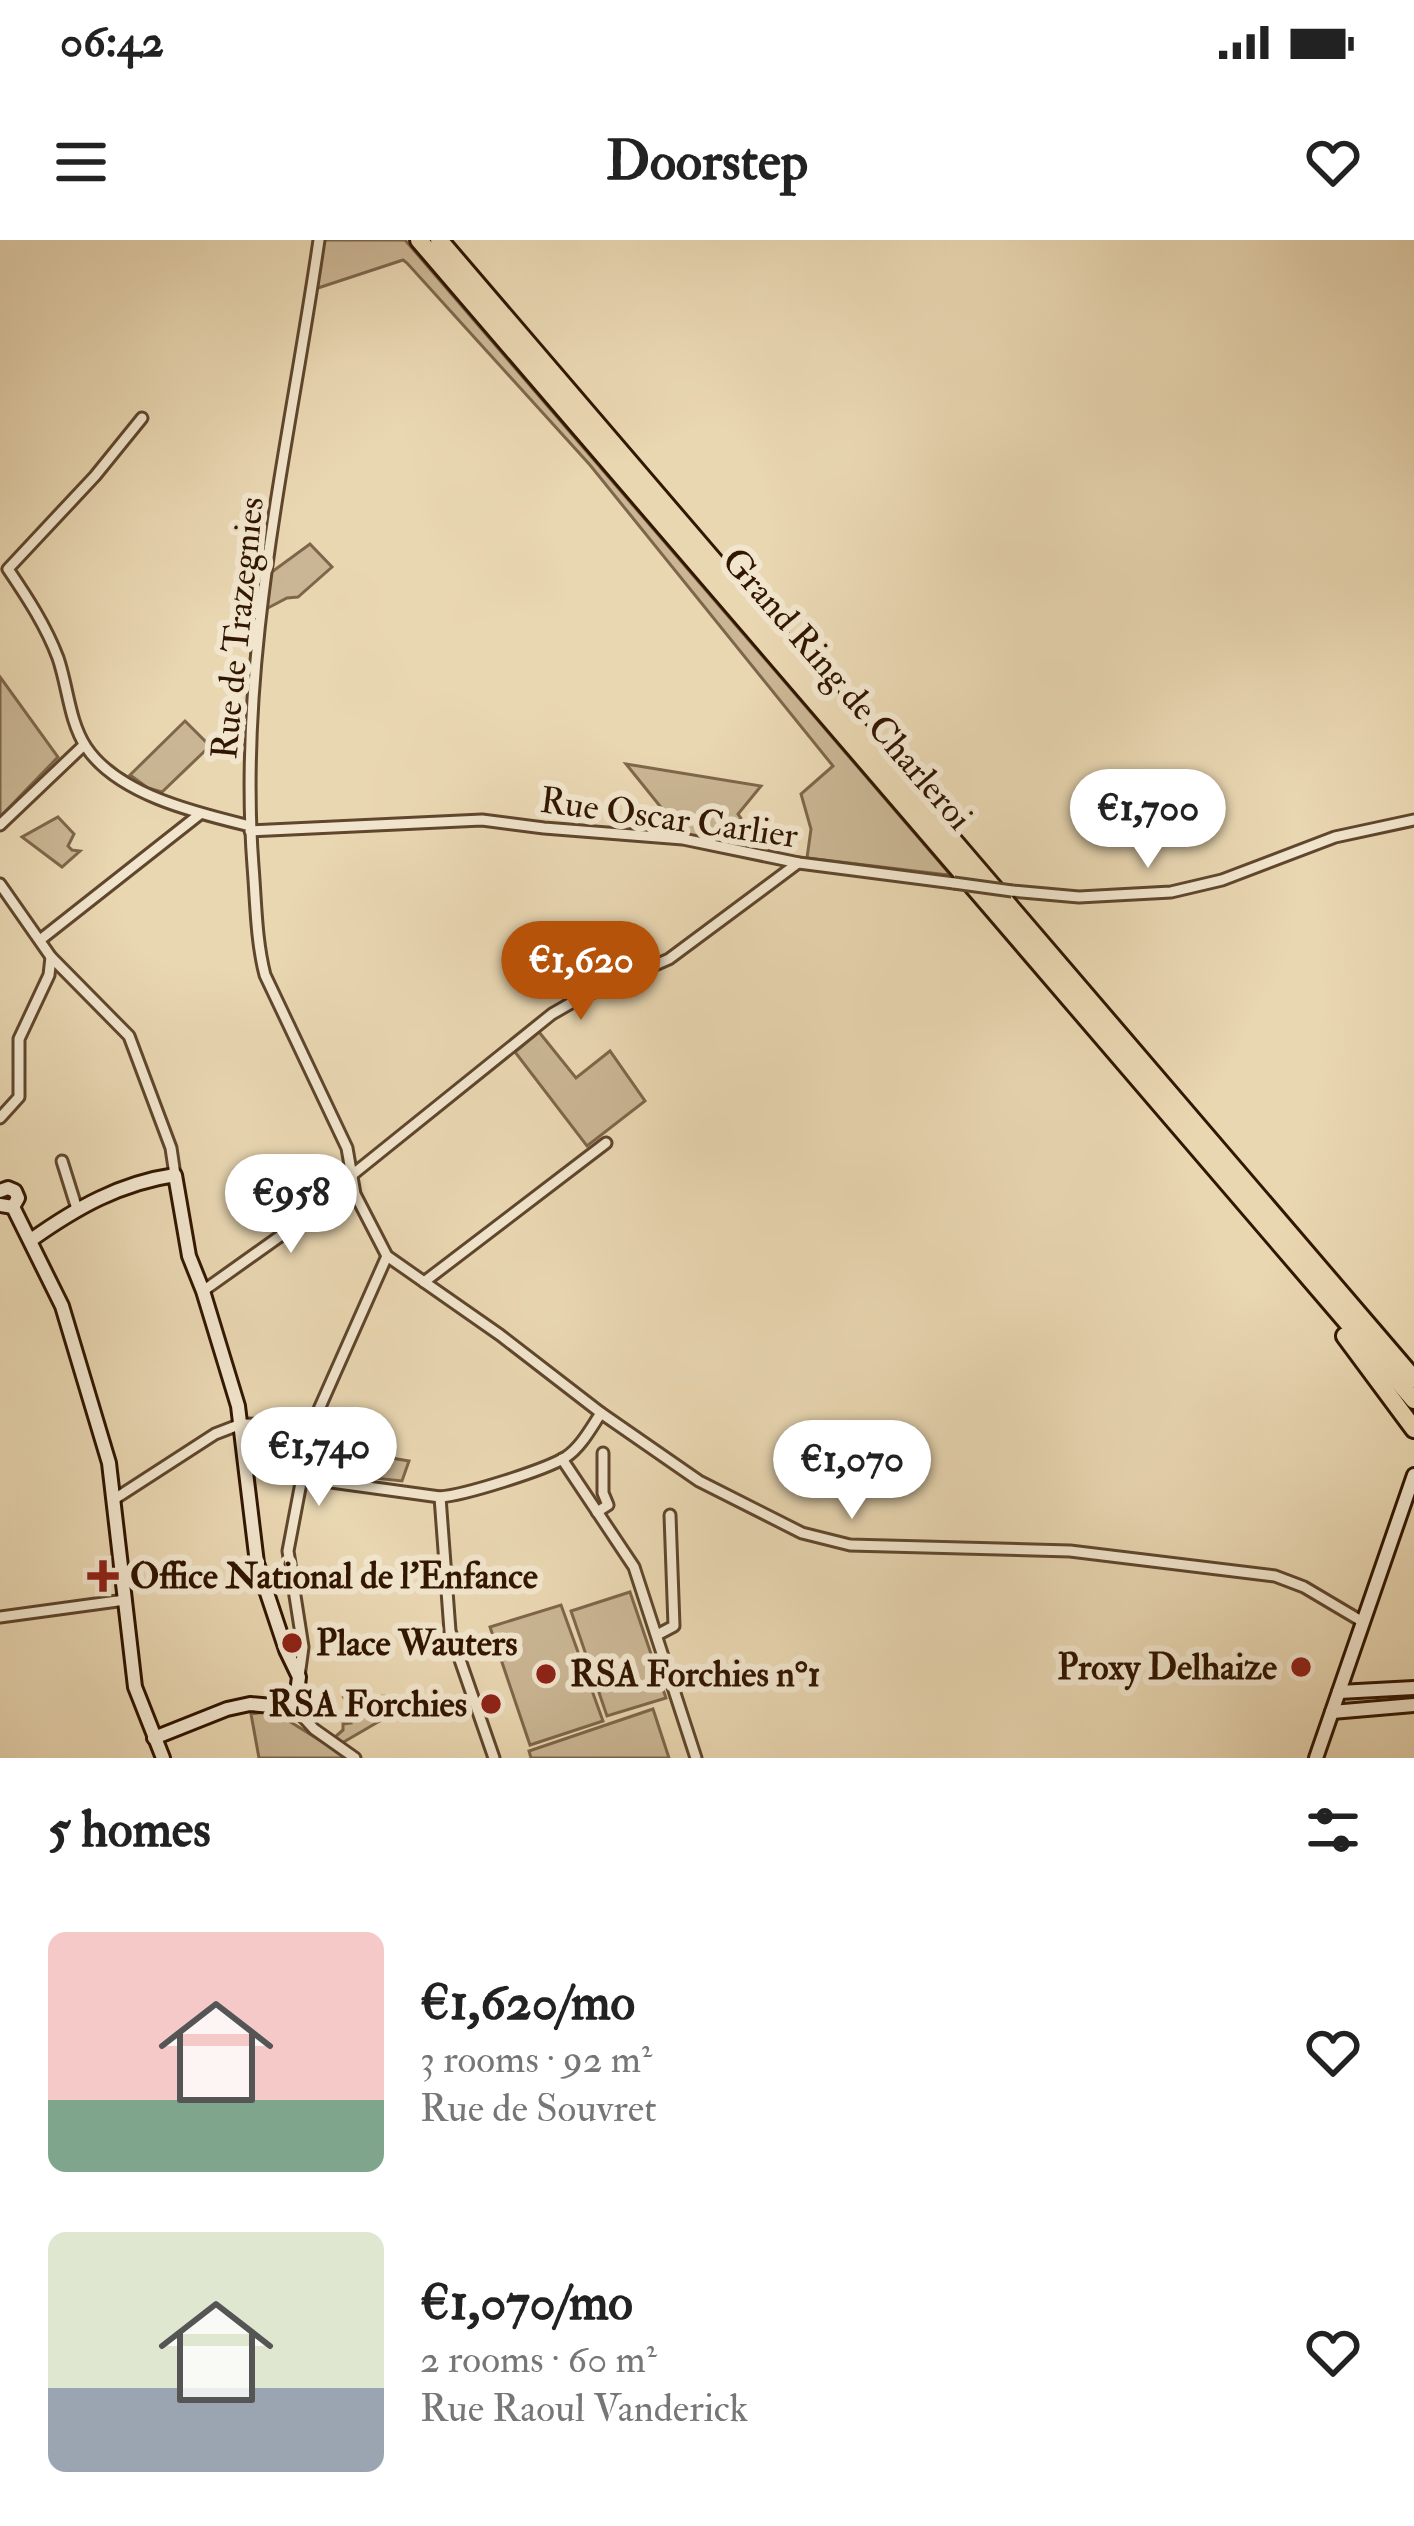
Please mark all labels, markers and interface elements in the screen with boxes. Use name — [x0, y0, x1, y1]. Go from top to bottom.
text: 06:42 — [60, 14, 164, 70]
text: Doorstep — [606, 128, 808, 196]
icon: menu — [48, 129, 114, 195]
icon: heart — [1300, 129, 1366, 195]
street label: Rue de Trazegnies — [202, 495, 274, 761]
street label: Grand Ring de Charleroi — [712, 539, 982, 839]
pin: €1,700 — [1050, 769, 1246, 871]
street label: Rue Oscar Carlier — [537, 778, 801, 858]
text: €1,700 — [1097, 783, 1199, 832]
pin: €1,620 — [483, 921, 679, 1023]
text: €1,620 — [528, 935, 634, 984]
pin: €958 — [220, 1154, 362, 1256]
text: €958 — [252, 1168, 330, 1217]
pin: €1,740 — [221, 1407, 417, 1509]
pin: €1,070 — [754, 1420, 950, 1522]
text: €1,740 — [268, 1421, 370, 1470]
text: €1,070 — [800, 1434, 904, 1483]
place label: Office National de l'Enfance — [130, 1554, 538, 1599]
marker: Office National de l'Enfance — [87, 1560, 119, 1592]
place label: Place Wauters — [316, 1621, 517, 1666]
marker: Place Wauters — [279, 1630, 305, 1656]
place label: Proxy Delhaize — [1057, 1645, 1277, 1691]
place label: RSA Forchies n°1 — [570, 1652, 820, 1697]
marker: Proxy Delhaize — [1288, 1654, 1314, 1680]
marker: RSA Forchies n°1 — [533, 1661, 559, 1687]
place label: RSA Forchies — [268, 1682, 467, 1727]
marker: RSA Forchies — [478, 1691, 504, 1717]
icon: filters — [1300, 1797, 1366, 1863]
text: 5 homes — [48, 1798, 211, 1862]
text: €1,620/mo — [420, 1971, 635, 2035]
icon: home — [144, 1980, 288, 2124]
icon: heart — [1300, 2019, 1366, 2085]
text: 3 rooms · 92 m² — [420, 2035, 652, 2084]
text: Rue de Souvret — [420, 2084, 657, 2133]
text: €1,070/mo — [420, 2271, 633, 2335]
icon: home — [144, 2280, 288, 2424]
icon: heart — [1300, 2319, 1366, 2385]
text: 2 rooms · 60 m² — [420, 2335, 657, 2384]
text: Rue Raoul Vanderick — [420, 2384, 748, 2433]

